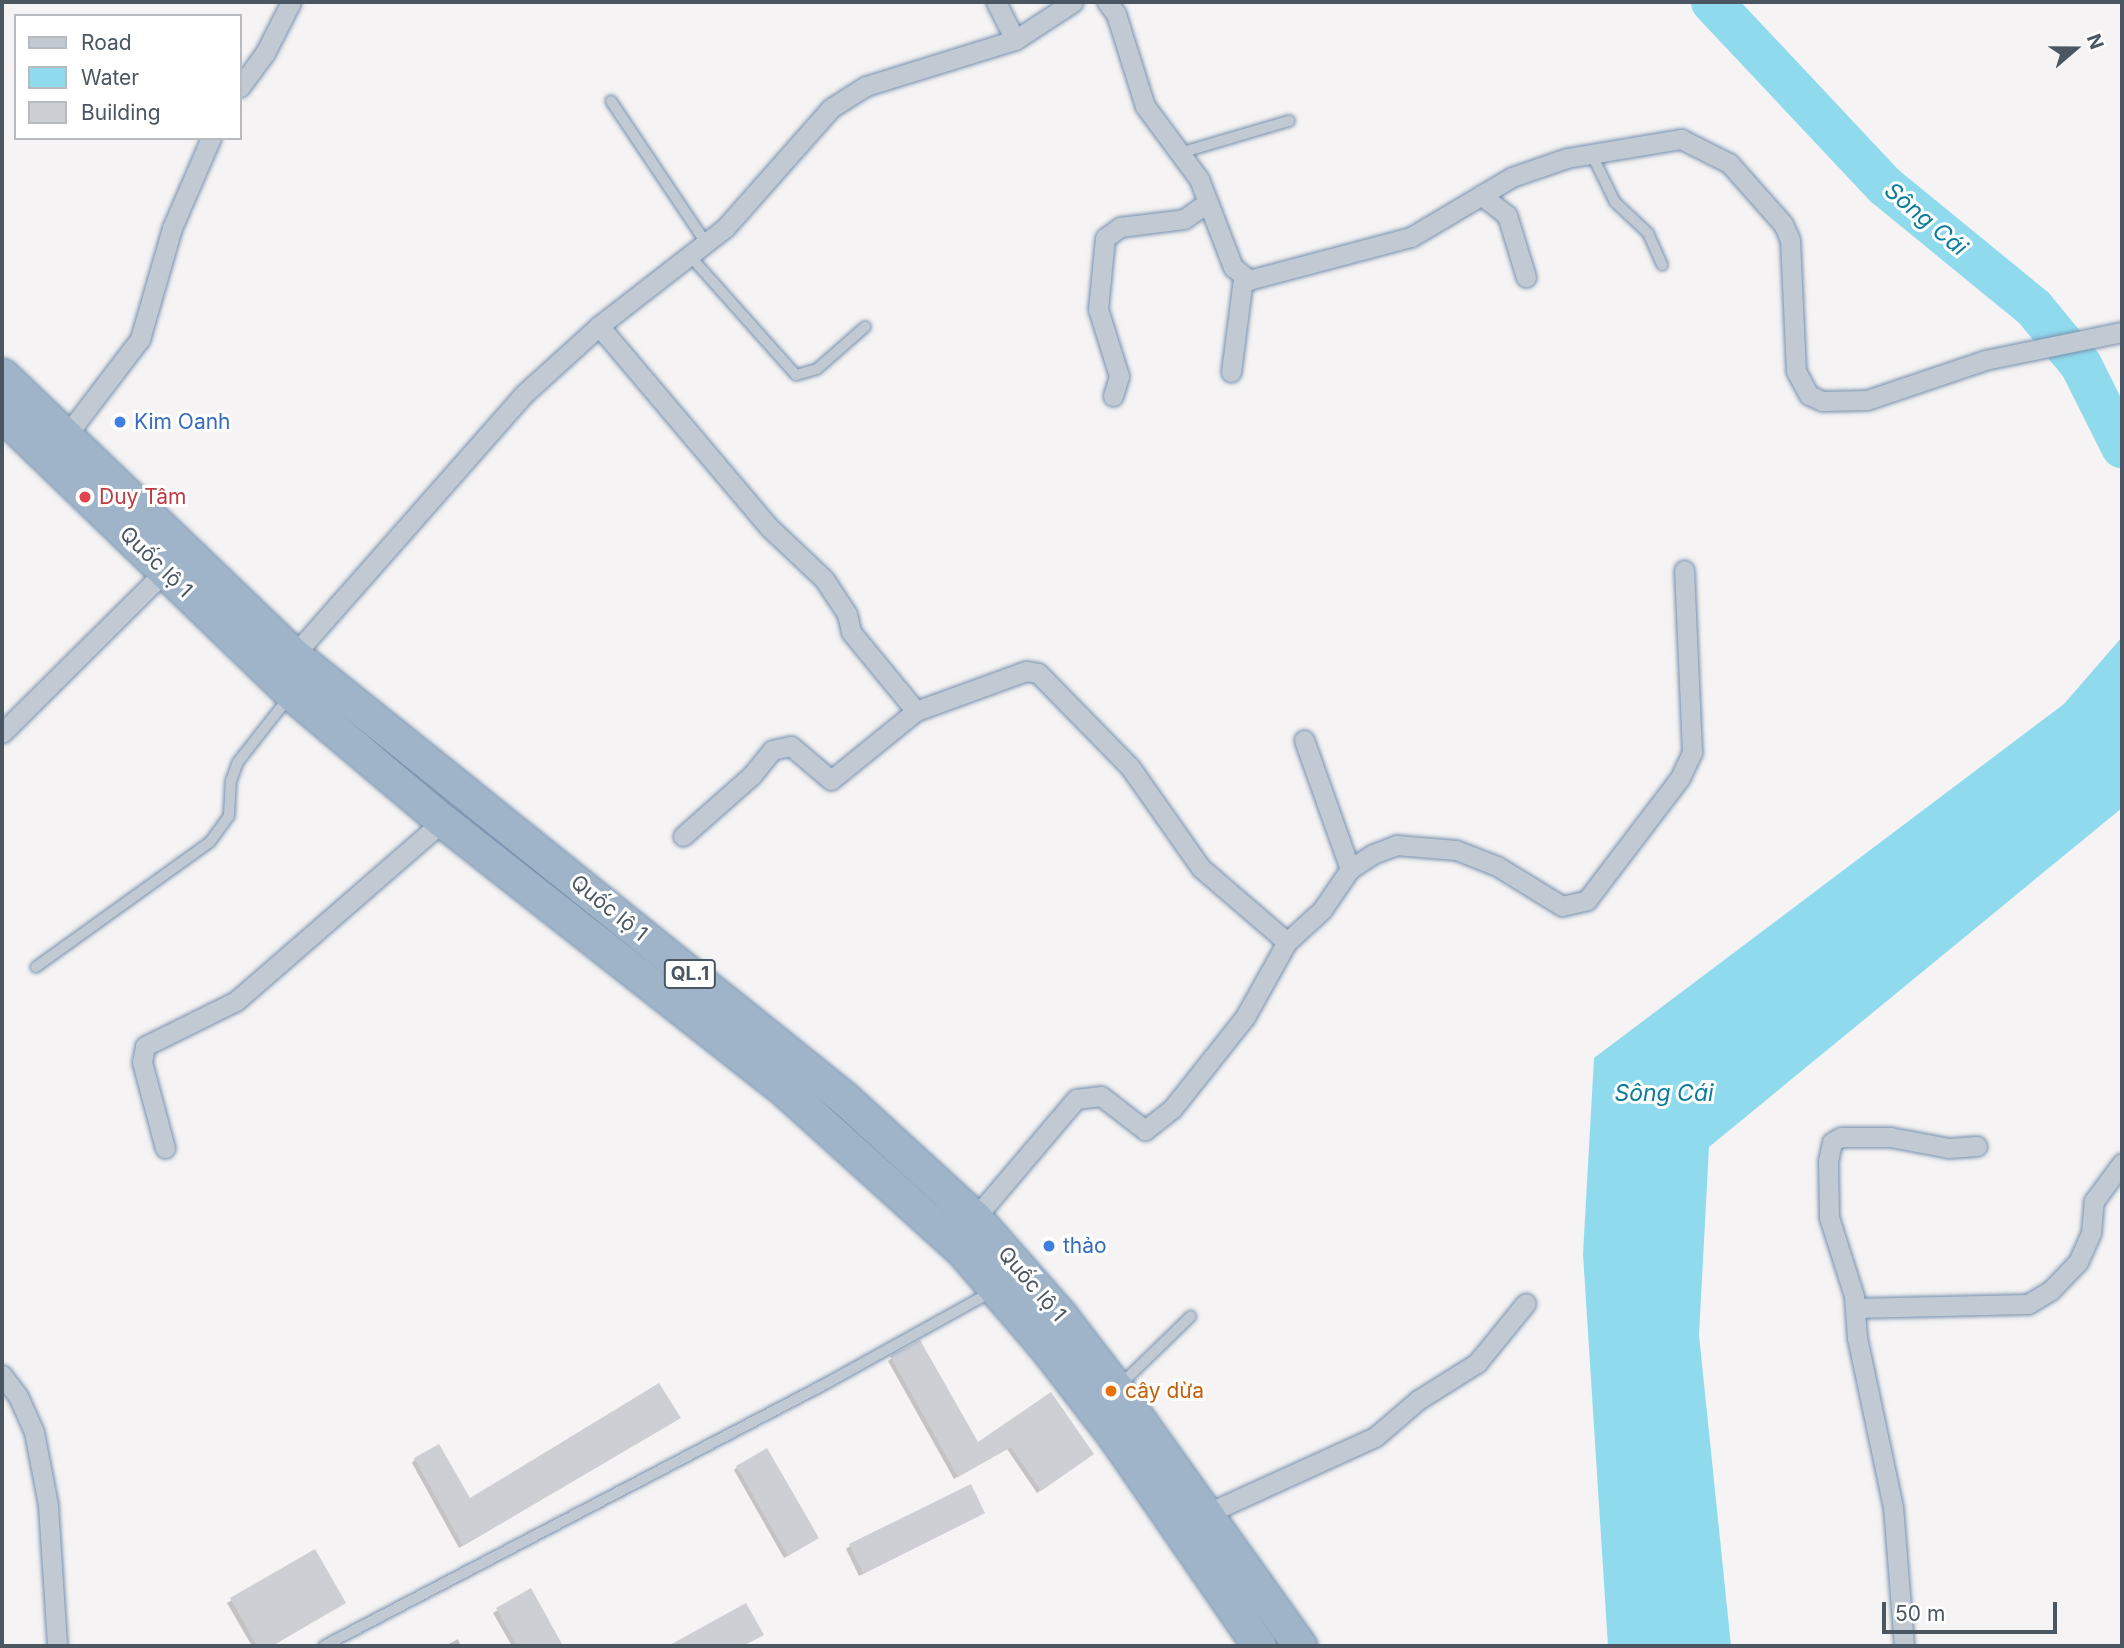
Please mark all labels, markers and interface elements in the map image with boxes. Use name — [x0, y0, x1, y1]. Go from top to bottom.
legend — [14, 14, 242, 140]
north arrow — [2040, 14, 2110, 84]
text: Road — [81, 30, 132, 55]
text: N — [2082, 31, 2108, 52]
text: Water — [81, 65, 139, 90]
text: Building — [81, 100, 161, 125]
water label: Sông Cái — [1879, 177, 1973, 261]
place label: Kim Oanh — [134, 409, 230, 435]
marker: Kim Oanh — [112, 414, 128, 430]
place label: Duy Tâm — [99, 484, 186, 510]
marker: Duy Tâm — [77, 489, 93, 505]
street label: Quốc lộ 1 — [114, 521, 198, 603]
street label: Quốc lộ 1 — [566, 870, 652, 946]
road number: QL.1 — [664, 958, 716, 990]
water label: Sông Cái — [1614, 1079, 1714, 1107]
place label: thảo — [1063, 1233, 1107, 1259]
marker: thảo — [1041, 1238, 1057, 1254]
street label: Quốc lộ 1 — [993, 1241, 1071, 1327]
place label: cây dừa — [1125, 1378, 1204, 1404]
marker: cây dừa — [1103, 1383, 1119, 1399]
scale bar — [1886, 1588, 2061, 1632]
text: 50 m — [1895, 1601, 1945, 1626]

